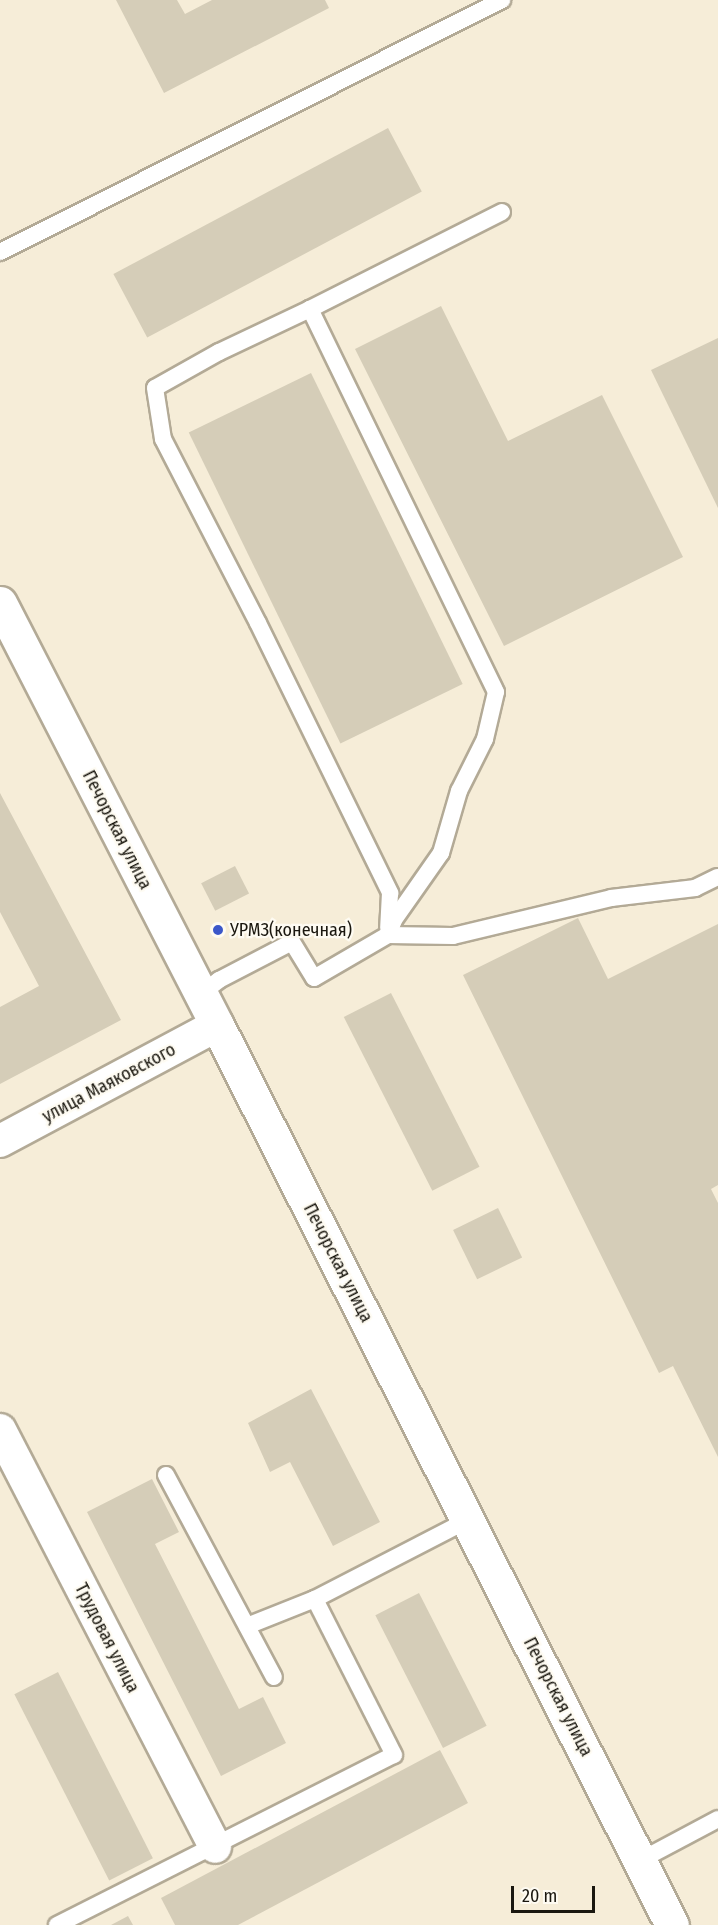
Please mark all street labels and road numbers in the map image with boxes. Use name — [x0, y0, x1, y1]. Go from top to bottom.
street label: Печорская улица — [78, 767, 156, 893]
street label: улица Маяковского — [39, 1039, 179, 1127]
street label: Печорская улица — [299, 1200, 377, 1326]
street label: Трудовая улица — [70, 1580, 144, 1696]
street label: Печорская улица — [519, 1634, 597, 1760]

